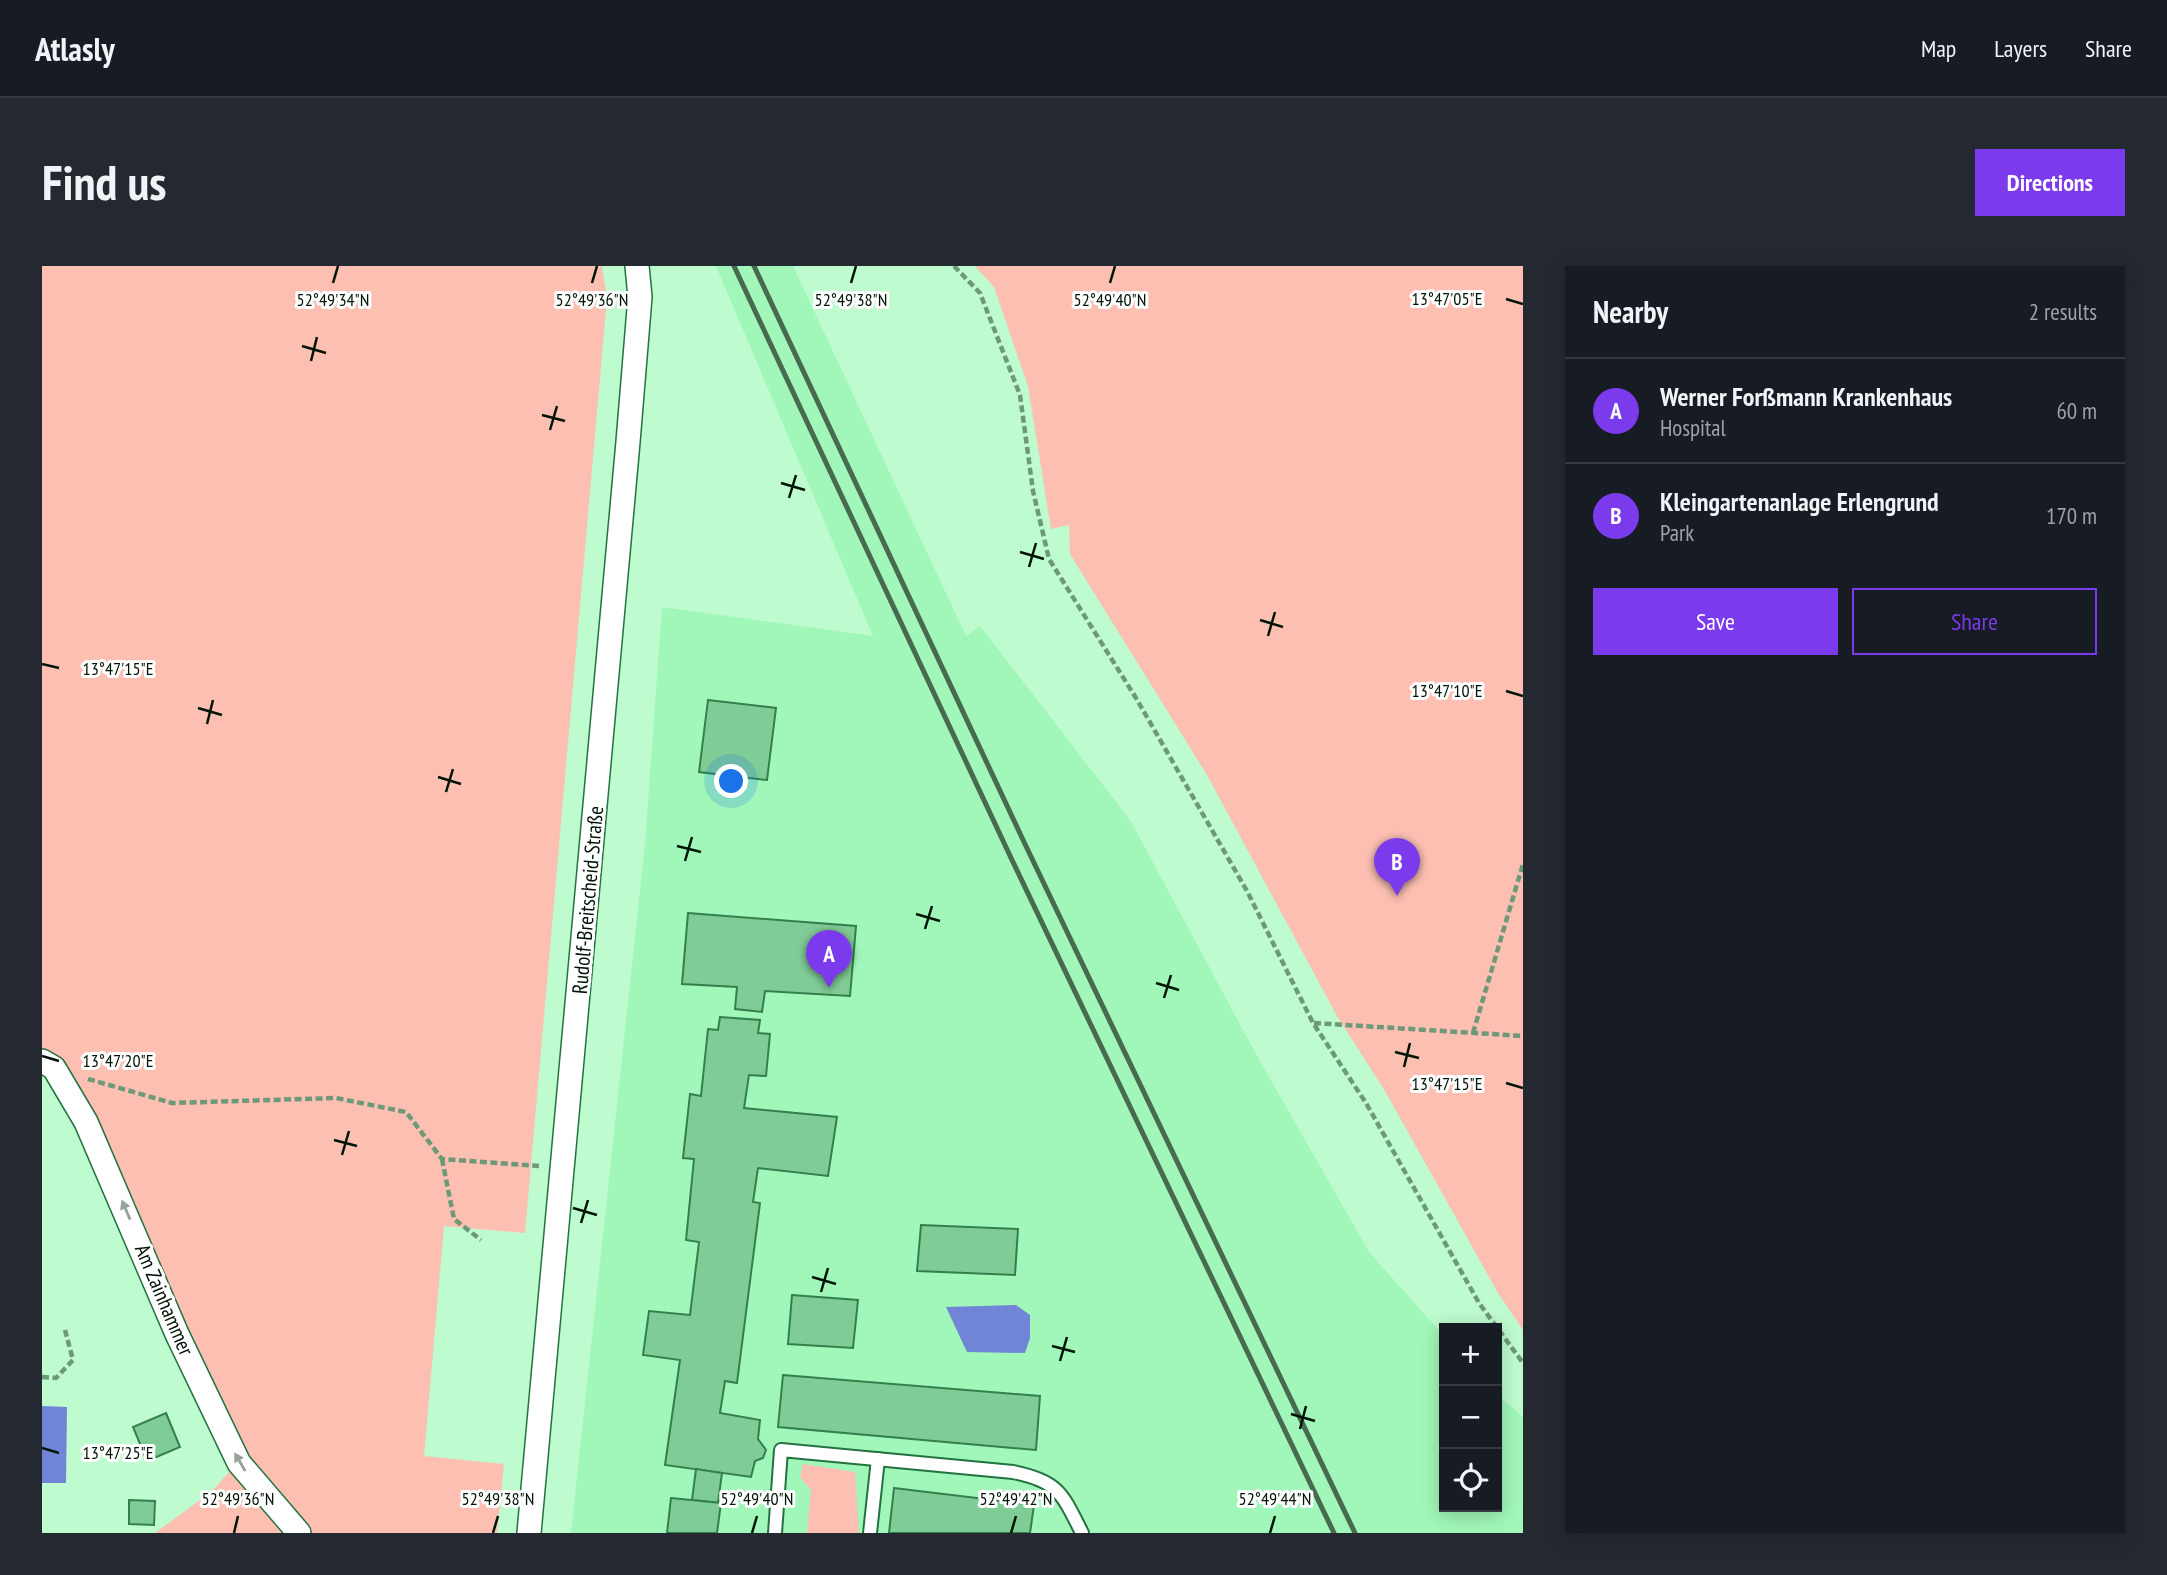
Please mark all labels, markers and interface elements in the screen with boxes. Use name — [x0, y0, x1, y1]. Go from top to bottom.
text: Atlasly — [35, 27, 115, 70]
text: Map — [1921, 33, 1956, 64]
text: Layers — [1994, 33, 2047, 64]
text: Share — [2085, 33, 2132, 64]
button: Directions — [1975, 149, 2125, 216]
text: Find us — [42, 150, 166, 214]
text: 13°47'05"E — [1412, 287, 1482, 310]
text: 52°49'34"N — [297, 288, 369, 311]
text: 52°49'36"N — [556, 288, 628, 311]
text: 52°49'38"N — [815, 288, 887, 311]
text: 52°49'40"N — [1074, 288, 1146, 311]
text: Nearby — [1593, 292, 1668, 331]
text: 2 results — [2029, 297, 2097, 326]
text: Werner Forßmann Krankenhaus — [1660, 380, 1952, 413]
text: A — [1610, 396, 1622, 425]
text: 60 m — [2056, 396, 2097, 425]
text: Hospital — [1660, 413, 1726, 442]
text: Kleingartenanlage Erlengrund — [1660, 485, 1939, 518]
text: B — [1610, 501, 1622, 530]
text: 170 m — [2046, 501, 2097, 530]
text: Park — [1660, 518, 1694, 547]
button: Save — [1593, 588, 1838, 655]
button: Share — [1852, 588, 2097, 655]
text: 13°47'15"E — [83, 657, 153, 680]
text: 13°47'10"E — [1412, 679, 1482, 702]
your location — [714, 764, 748, 798]
street label: Rudolf-Breitscheid-Straße — [566, 805, 609, 995]
pin: B — [1374, 838, 1420, 896]
pin: A — [806, 930, 852, 988]
text: 13°47'20"E — [83, 1049, 153, 1072]
text: 13°47'15"E — [1412, 1072, 1482, 1095]
one-way arrow — [120, 1200, 132, 1220]
street label: Am Zainhammer — [129, 1240, 200, 1360]
map controls — [1439, 1323, 1502, 1512]
button: + — [1439, 1323, 1502, 1386]
button: − — [1439, 1386, 1502, 1449]
text: 13°47'25"E — [83, 1441, 153, 1464]
button: locate — [1439, 1449, 1502, 1512]
one-way arrow — [234, 1452, 246, 1472]
text: 52°49'36"N — [202, 1487, 274, 1510]
text: 52°49'38"N — [462, 1487, 534, 1510]
text: 52°49'40"N — [721, 1487, 793, 1510]
text: 52°49'42"N — [980, 1487, 1052, 1510]
text: 52°49'44"N — [1239, 1487, 1311, 1510]

